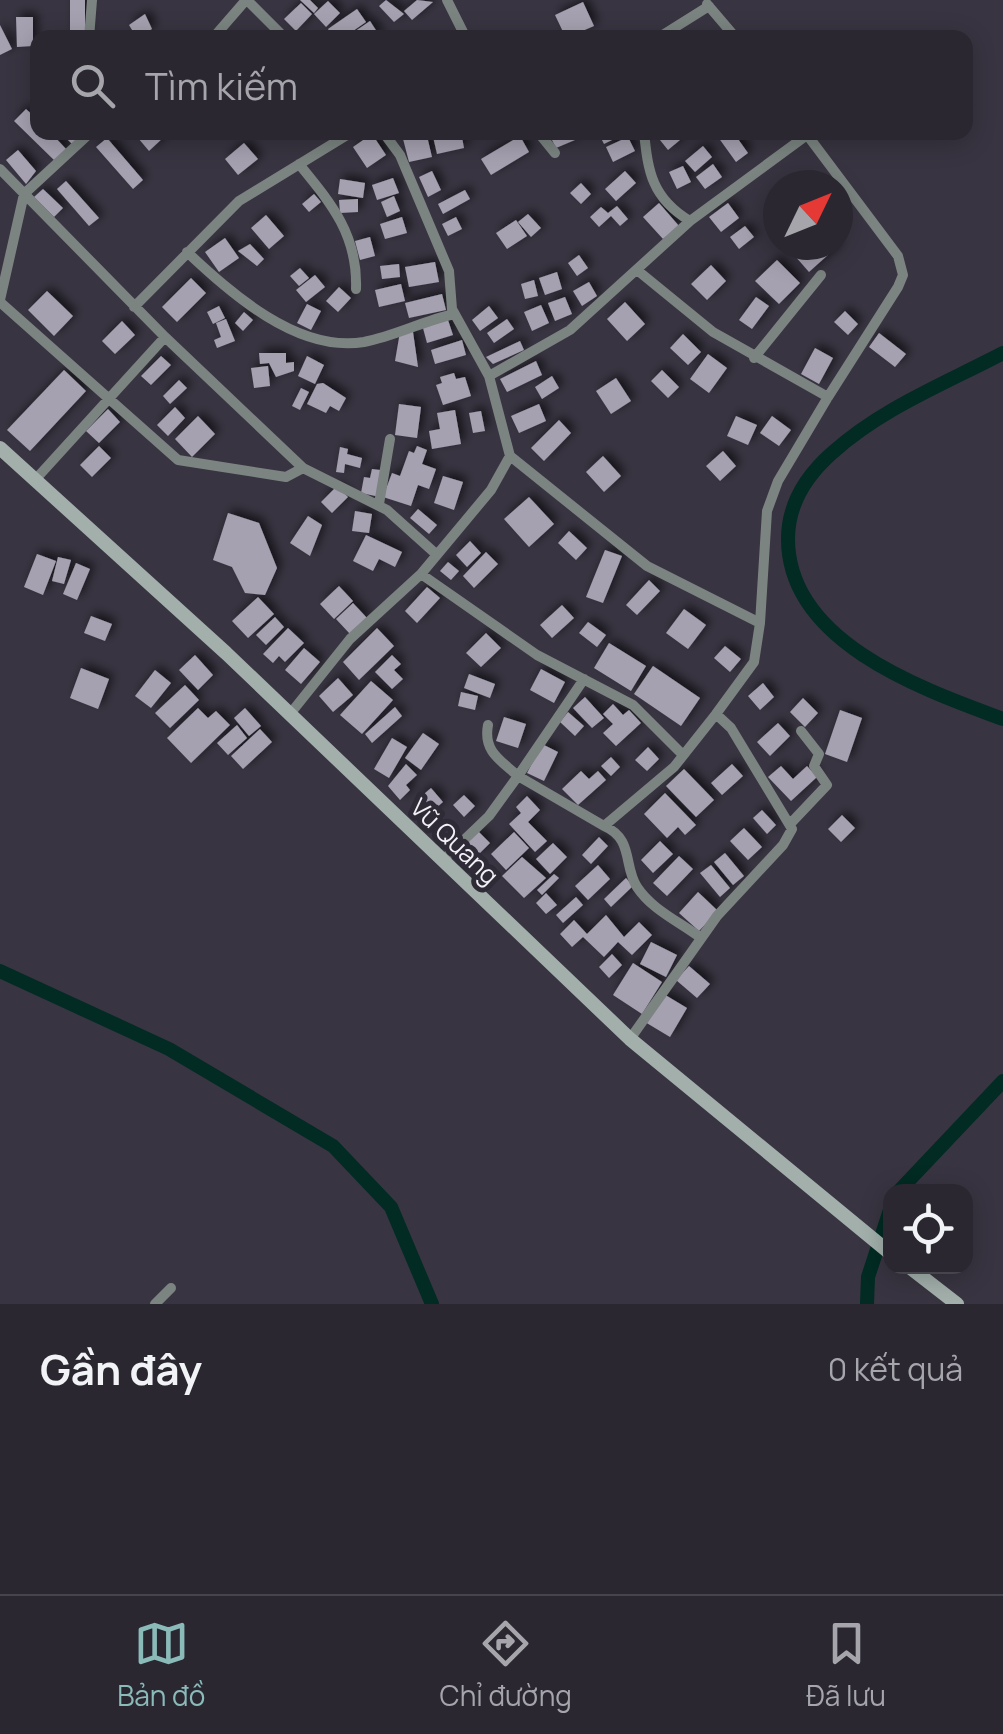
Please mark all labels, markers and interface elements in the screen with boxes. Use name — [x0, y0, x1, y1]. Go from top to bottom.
search box — [30, 30, 973, 140]
icon: search — [65, 58, 120, 113]
text: Tìm kiếm — [145, 59, 298, 111]
north arrow — [763, 170, 853, 260]
street label: Vũ Quang — [403, 790, 507, 892]
map controls — [883, 1184, 973, 1274]
button: locate — [883, 1184, 973, 1274]
text: Gần đây — [40, 1340, 202, 1398]
text: 0 kết quả — [828, 1347, 963, 1391]
tab: Bản đồ — [117, 1616, 205, 1714]
tab: Chỉ đường — [440, 1616, 572, 1714]
tab: Đã lưu — [806, 1616, 886, 1714]

